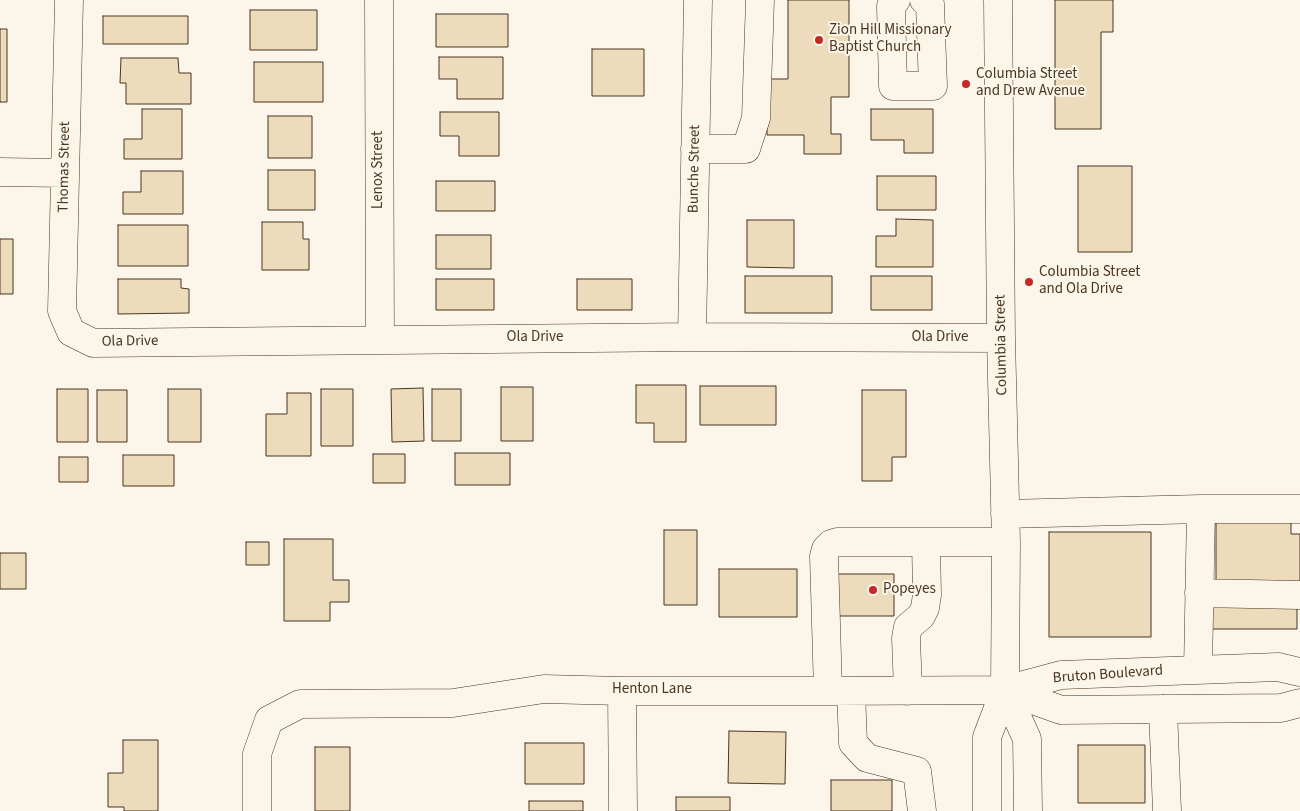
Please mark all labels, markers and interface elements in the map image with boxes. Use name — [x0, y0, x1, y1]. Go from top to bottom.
place label: Zion Hill Missionary Baptist Church — [829, 22, 952, 57]
marker: Zion Hill Missionary Baptist Church — [813, 34, 825, 46]
place label: Columbia Street and Drew Avenue — [976, 66, 1085, 101]
marker: Columbia Street and Drew Avenue — [960, 78, 972, 90]
street label: Thomas Street — [55, 121, 75, 213]
street label: Bunche Street — [685, 125, 705, 213]
street label: Lenox Street — [370, 131, 388, 209]
place label: Columbia Street and Ola Drive — [1039, 264, 1140, 299]
marker: Columbia Street and Ola Drive — [1023, 276, 1035, 288]
street label: Columbia Street — [992, 294, 1012, 396]
street label: Ola Drive — [507, 329, 563, 347]
street label: Ola Drive — [912, 329, 968, 347]
street label: Ola Drive — [101, 333, 159, 351]
place label: Popeyes — [883, 581, 936, 599]
marker: Popeyes — [867, 584, 879, 596]
street label: Bruton Boulevard — [1052, 662, 1164, 688]
street label: Henton Lane — [612, 681, 692, 699]

